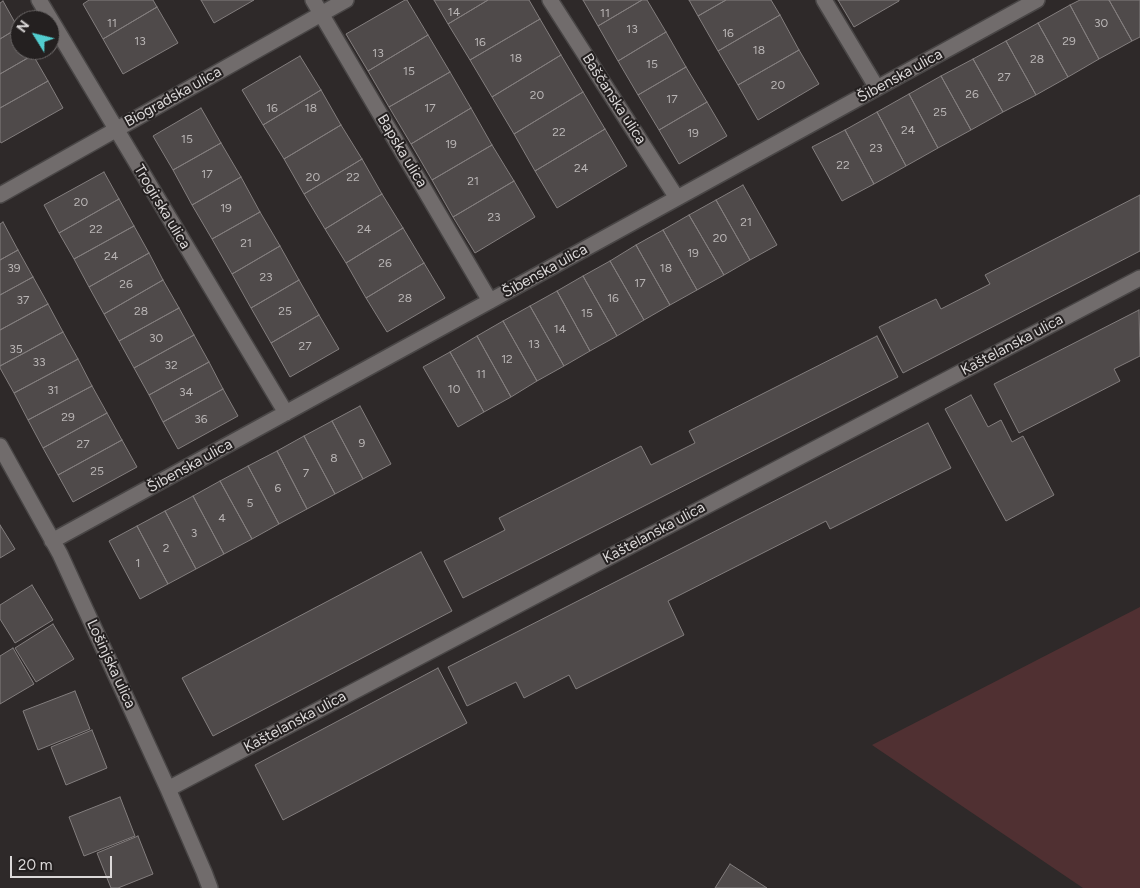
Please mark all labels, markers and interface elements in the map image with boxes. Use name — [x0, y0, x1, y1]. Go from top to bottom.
house number: 14 — [448, 5, 460, 19]
house number: 11 — [600, 6, 610, 20]
north arrow — [10, 10, 60, 60]
house number: 11 — [107, 16, 117, 30]
house number: 30 — [1094, 16, 1108, 30]
text: N — [13, 17, 33, 36]
house number: 13 — [626, 22, 638, 36]
house number: 16 — [722, 26, 734, 40]
house number: 13 — [134, 34, 146, 48]
house number: 29 — [1062, 34, 1076, 48]
house number: 16 — [474, 35, 486, 49]
house number: 18 — [753, 43, 765, 57]
street label: Šibenska ulica — [854, 45, 946, 107]
house number: 13 — [372, 46, 384, 60]
street label: Baščanska ulica — [578, 50, 650, 148]
house number: 18 — [510, 51, 522, 65]
house number: 28 — [1030, 52, 1044, 66]
house number: 15 — [646, 57, 658, 71]
street label: Biogradska ulica — [121, 63, 225, 131]
house number: 15 — [403, 64, 415, 78]
house number: 27 — [997, 70, 1011, 84]
house number: 20 — [771, 78, 785, 92]
house number: 26 — [965, 87, 979, 101]
house number: 20 — [530, 88, 544, 102]
house number: 17 — [666, 92, 678, 106]
house number: 16 — [266, 101, 278, 115]
house number: 18 — [305, 101, 317, 115]
house number: 17 — [424, 101, 436, 115]
house number: 25 — [933, 105, 947, 119]
street label: Bapska ulica — [373, 111, 431, 191]
house number: 24 — [901, 123, 915, 137]
house number: 22 — [552, 125, 566, 139]
house number: 19 — [687, 126, 699, 140]
house number: 15 — [181, 132, 193, 146]
house number: 19 — [445, 137, 457, 151]
house number: 23 — [869, 141, 883, 155]
house number: 22 — [836, 158, 850, 172]
house number: 24 — [574, 161, 588, 175]
street label: Trogirska ulica — [130, 162, 194, 252]
house number: 17 — [201, 167, 213, 181]
house number: 20 — [306, 170, 320, 184]
house number: 22 — [346, 170, 360, 184]
house number: 21 — [467, 174, 479, 188]
house number: 20 — [74, 195, 88, 209]
house number: 19 — [220, 201, 232, 215]
house number: 23 — [487, 210, 501, 224]
house number: 21 — [740, 215, 752, 229]
house number: 22 — [89, 222, 103, 236]
house number: 24 — [357, 222, 371, 236]
house number: 20 — [713, 231, 727, 245]
house number: 21 — [240, 236, 252, 250]
street label: Šibenska ulica — [499, 240, 591, 302]
house number: 19 — [687, 246, 699, 260]
house number: 24 — [104, 249, 118, 263]
house number: 26 — [378, 256, 392, 270]
house number: 39 — [7, 261, 21, 275]
house number: 18 — [660, 261, 672, 275]
house number: 23 — [259, 270, 273, 284]
house number: 17 — [634, 276, 646, 290]
house number: 26 — [119, 277, 133, 291]
house number: 28 — [398, 291, 412, 305]
house number: 16 — [607, 291, 619, 305]
house number: 37 — [17, 293, 29, 307]
house number: 28 — [134, 304, 148, 318]
house number: 25 — [278, 304, 292, 318]
house number: 15 — [581, 306, 593, 320]
street label: Kaštelanska ulica — [958, 310, 1066, 380]
house number: 14 — [554, 322, 566, 336]
house number: 30 — [149, 331, 163, 345]
house number: 13 — [528, 337, 540, 351]
house number: 27 — [298, 339, 312, 353]
house number: 35 — [9, 342, 23, 356]
house number: 12 — [501, 352, 513, 366]
house number: 33 — [32, 355, 46, 369]
house number: 32 — [164, 358, 178, 372]
house number: 11 — [476, 367, 486, 381]
house number: 10 — [448, 382, 460, 396]
house number: 31 — [47, 383, 59, 397]
house number: 34 — [179, 385, 193, 399]
house number: 29 — [61, 410, 75, 424]
house number: 36 — [194, 412, 208, 426]
street label: Šibenska ulica — [144, 435, 236, 497]
house number: 9 — [359, 436, 365, 450]
house number: 27 — [76, 437, 90, 451]
house number: 8 — [330, 451, 338, 465]
house number: 25 — [90, 464, 104, 478]
house number: 7 — [303, 466, 309, 480]
house number: 6 — [275, 481, 281, 495]
house number: 5 — [247, 496, 253, 510]
street label: Kaštelanska ulica — [600, 498, 708, 568]
house number: 4 — [218, 511, 226, 525]
house number: 3 — [191, 526, 197, 540]
house number: 2 — [163, 541, 169, 555]
house number: 1 — [136, 556, 140, 570]
street label: Lošinjska ulica — [83, 617, 139, 711]
street label: Kaštelanska ulica — [241, 687, 349, 757]
scale bar — [12, 846, 115, 878]
text: 20 m — [18, 856, 52, 874]

